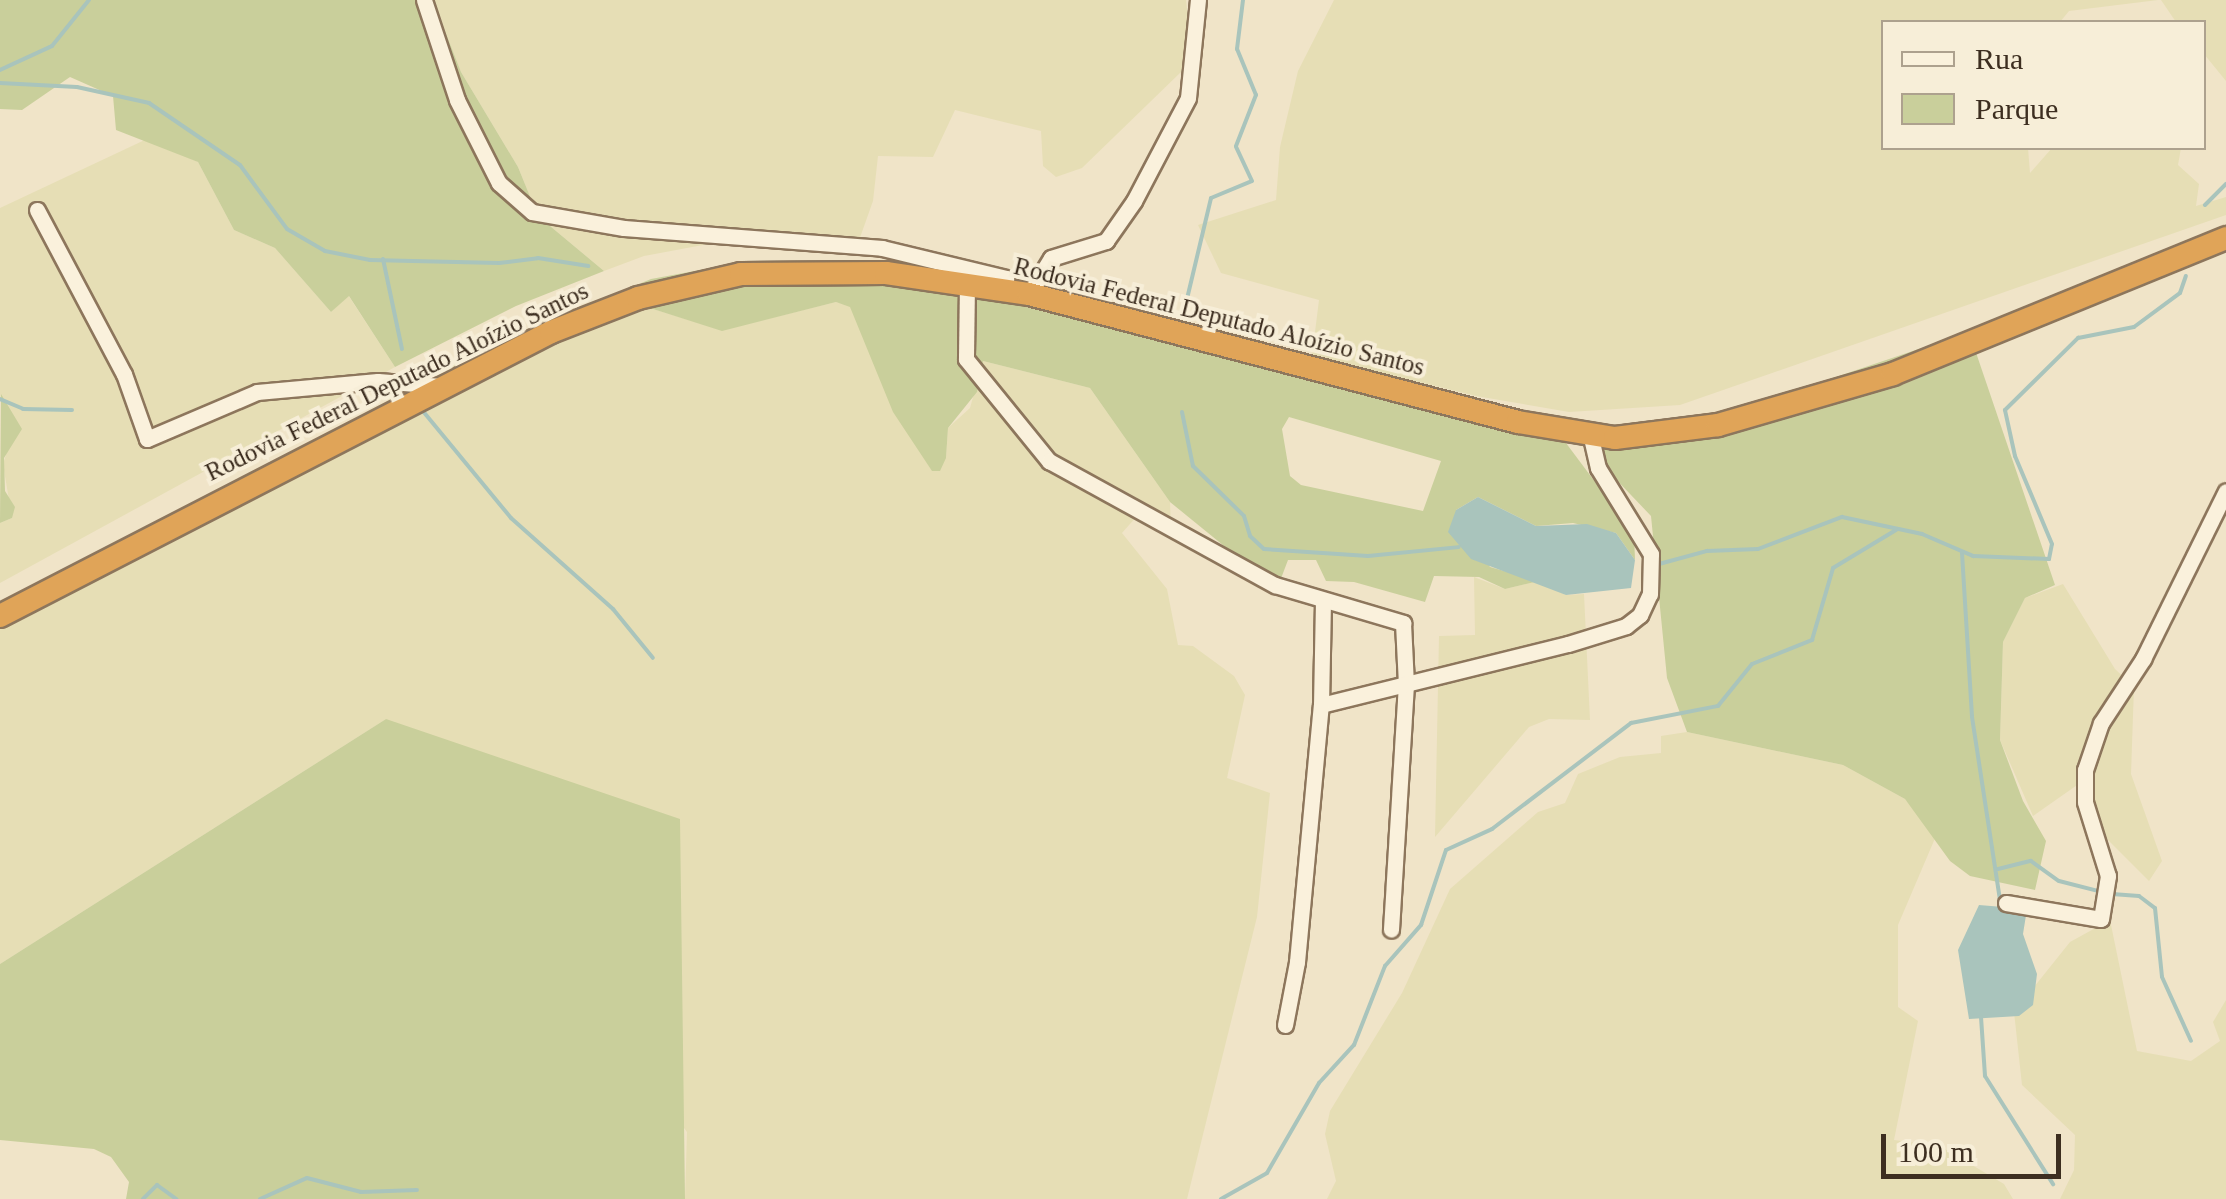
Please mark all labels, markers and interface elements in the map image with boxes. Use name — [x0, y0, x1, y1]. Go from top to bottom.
legend — [1881, 20, 2206, 150]
text: Rua — [1975, 42, 2023, 75]
text: Parque — [1975, 92, 2058, 125]
street label: Rodovia Federal Deputado Aloízio Santos — [1010, 251, 1428, 383]
street label: Rodovia Federal Deputado Aloízio Santos — [200, 276, 594, 488]
scale bar — [1886, 1114, 2066, 1176]
text: 100 m — [1898, 1135, 1974, 1168]

